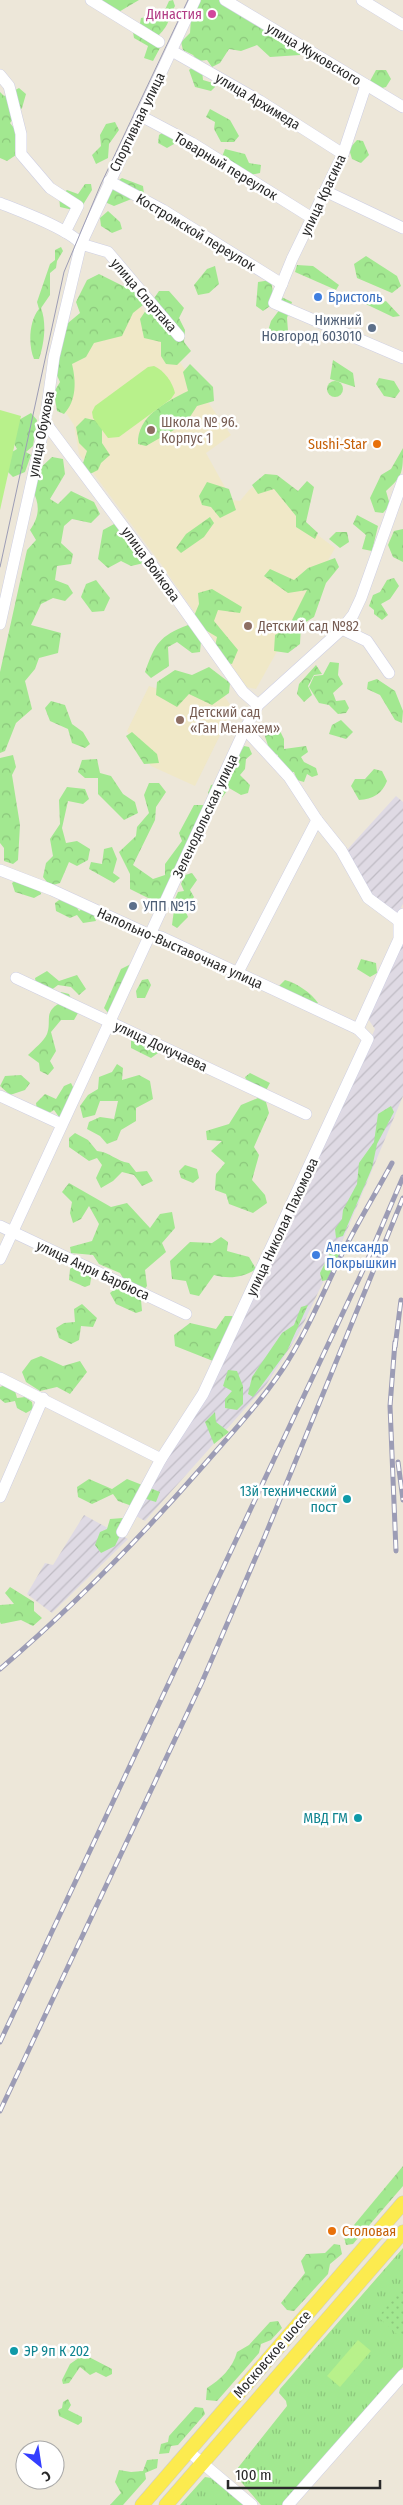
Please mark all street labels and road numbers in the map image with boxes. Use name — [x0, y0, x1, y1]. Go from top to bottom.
street label: улица Жуковского — [263, 19, 364, 89]
street label: улица Архимеда — [212, 69, 303, 133]
street label: Спортивная улица — [106, 70, 169, 175]
street label: Товарный переулок — [171, 129, 281, 204]
street label: улица Красина — [297, 152, 350, 239]
street label: Костромской переулок — [133, 190, 259, 275]
street label: улица Спартака — [107, 255, 180, 336]
street label: улица Обухова — [25, 389, 58, 479]
street label: улица Войкова — [118, 524, 184, 605]
street label: Зеленодольская улица — [169, 751, 242, 881]
street label: Напольно-Выставочная улица — [94, 904, 265, 993]
street label: улица Докучаева — [112, 1017, 210, 1076]
street label: улица Николая Пахомова — [243, 1155, 322, 1299]
street label: улица Анри Барбюса — [33, 1237, 152, 1304]
street label: Московское шоссе — [230, 2307, 315, 2401]

